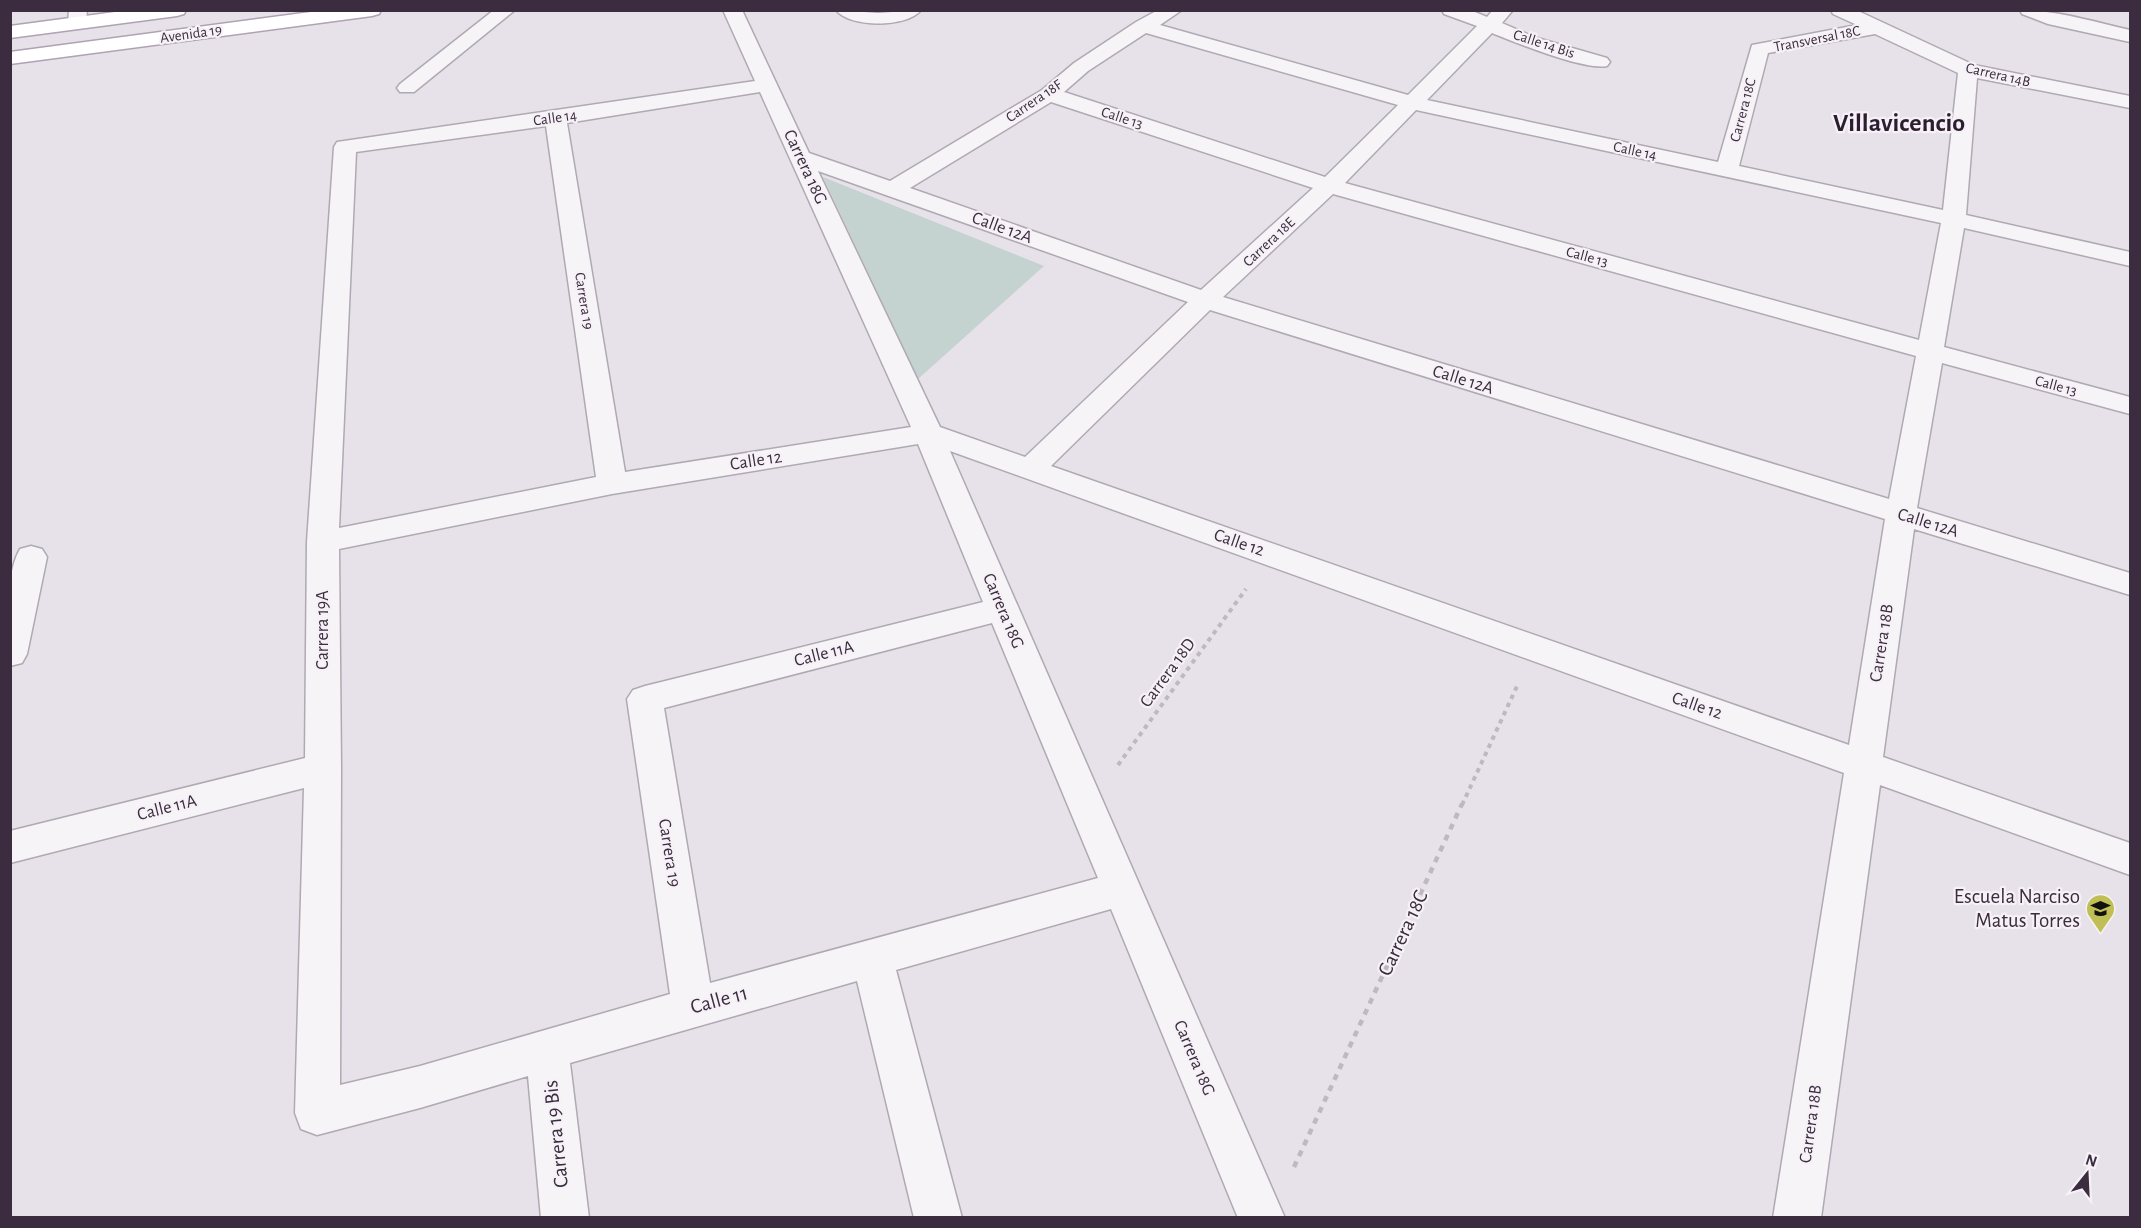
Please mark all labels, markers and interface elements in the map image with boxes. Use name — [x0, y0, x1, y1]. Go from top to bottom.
street label: Avenida 19 — [159, 22, 223, 46]
street label: Transversal 18C — [1772, 23, 1862, 55]
street label: Calle 14 Bis — [1511, 27, 1577, 61]
street label: Carrera 14B — [1964, 60, 2032, 90]
street label: Carrera 18C — [1727, 76, 1759, 143]
street label: Carrera 18F — [1003, 77, 1065, 125]
street label: Calle 13 — [1099, 104, 1145, 132]
street label: Calle 14 — [532, 108, 578, 128]
district label: Villavicencio — [1833, 110, 1965, 136]
street label: Carrera 18G — [780, 127, 830, 207]
street label: Calle 14 — [1612, 139, 1658, 163]
street label: Calle 12A — [969, 209, 1035, 247]
street label: Carrera 18E — [1240, 214, 1298, 270]
street label: Calle 13 — [1564, 244, 1610, 270]
street label: Carrera 19 — [572, 271, 596, 331]
street label: Calle 12A — [1430, 362, 1496, 398]
street label: Calle 13 — [2033, 373, 2079, 399]
street label: Calle 12 — [729, 448, 783, 474]
street label: Calle 12A — [1895, 505, 1961, 541]
street label: Calle 12 — [1211, 526, 1267, 560]
street label: Carrera 18G — [979, 571, 1027, 651]
street label: Carrera 19A — [314, 590, 332, 670]
street label: Carrera 18B — [1867, 603, 1897, 683]
street label: Carrera 18D — [1137, 635, 1199, 711]
street label: Calle 11A — [792, 638, 856, 670]
street label: Calle 12 — [1669, 689, 1725, 723]
street label: Calle 11A — [135, 792, 199, 824]
street label: Carrera 19 — [655, 818, 683, 888]
place label: Escuela Narciso Matus Torres — [1954, 886, 2080, 931]
street label: Carrera 18C — [1374, 887, 1432, 979]
school or university icon: Escuela Narciso Matus Torres — [2085, 892, 2117, 934]
street label: Calle 11 — [688, 982, 750, 1018]
street label: Carrera 18G — [1170, 1018, 1218, 1098]
street label: Carrera 19 Bis — [540, 1079, 572, 1189]
street label: Carrera 18B — [1797, 1084, 1825, 1164]
north arrow — [2057, 1144, 2117, 1204]
text: N — [2084, 1151, 2099, 1170]

